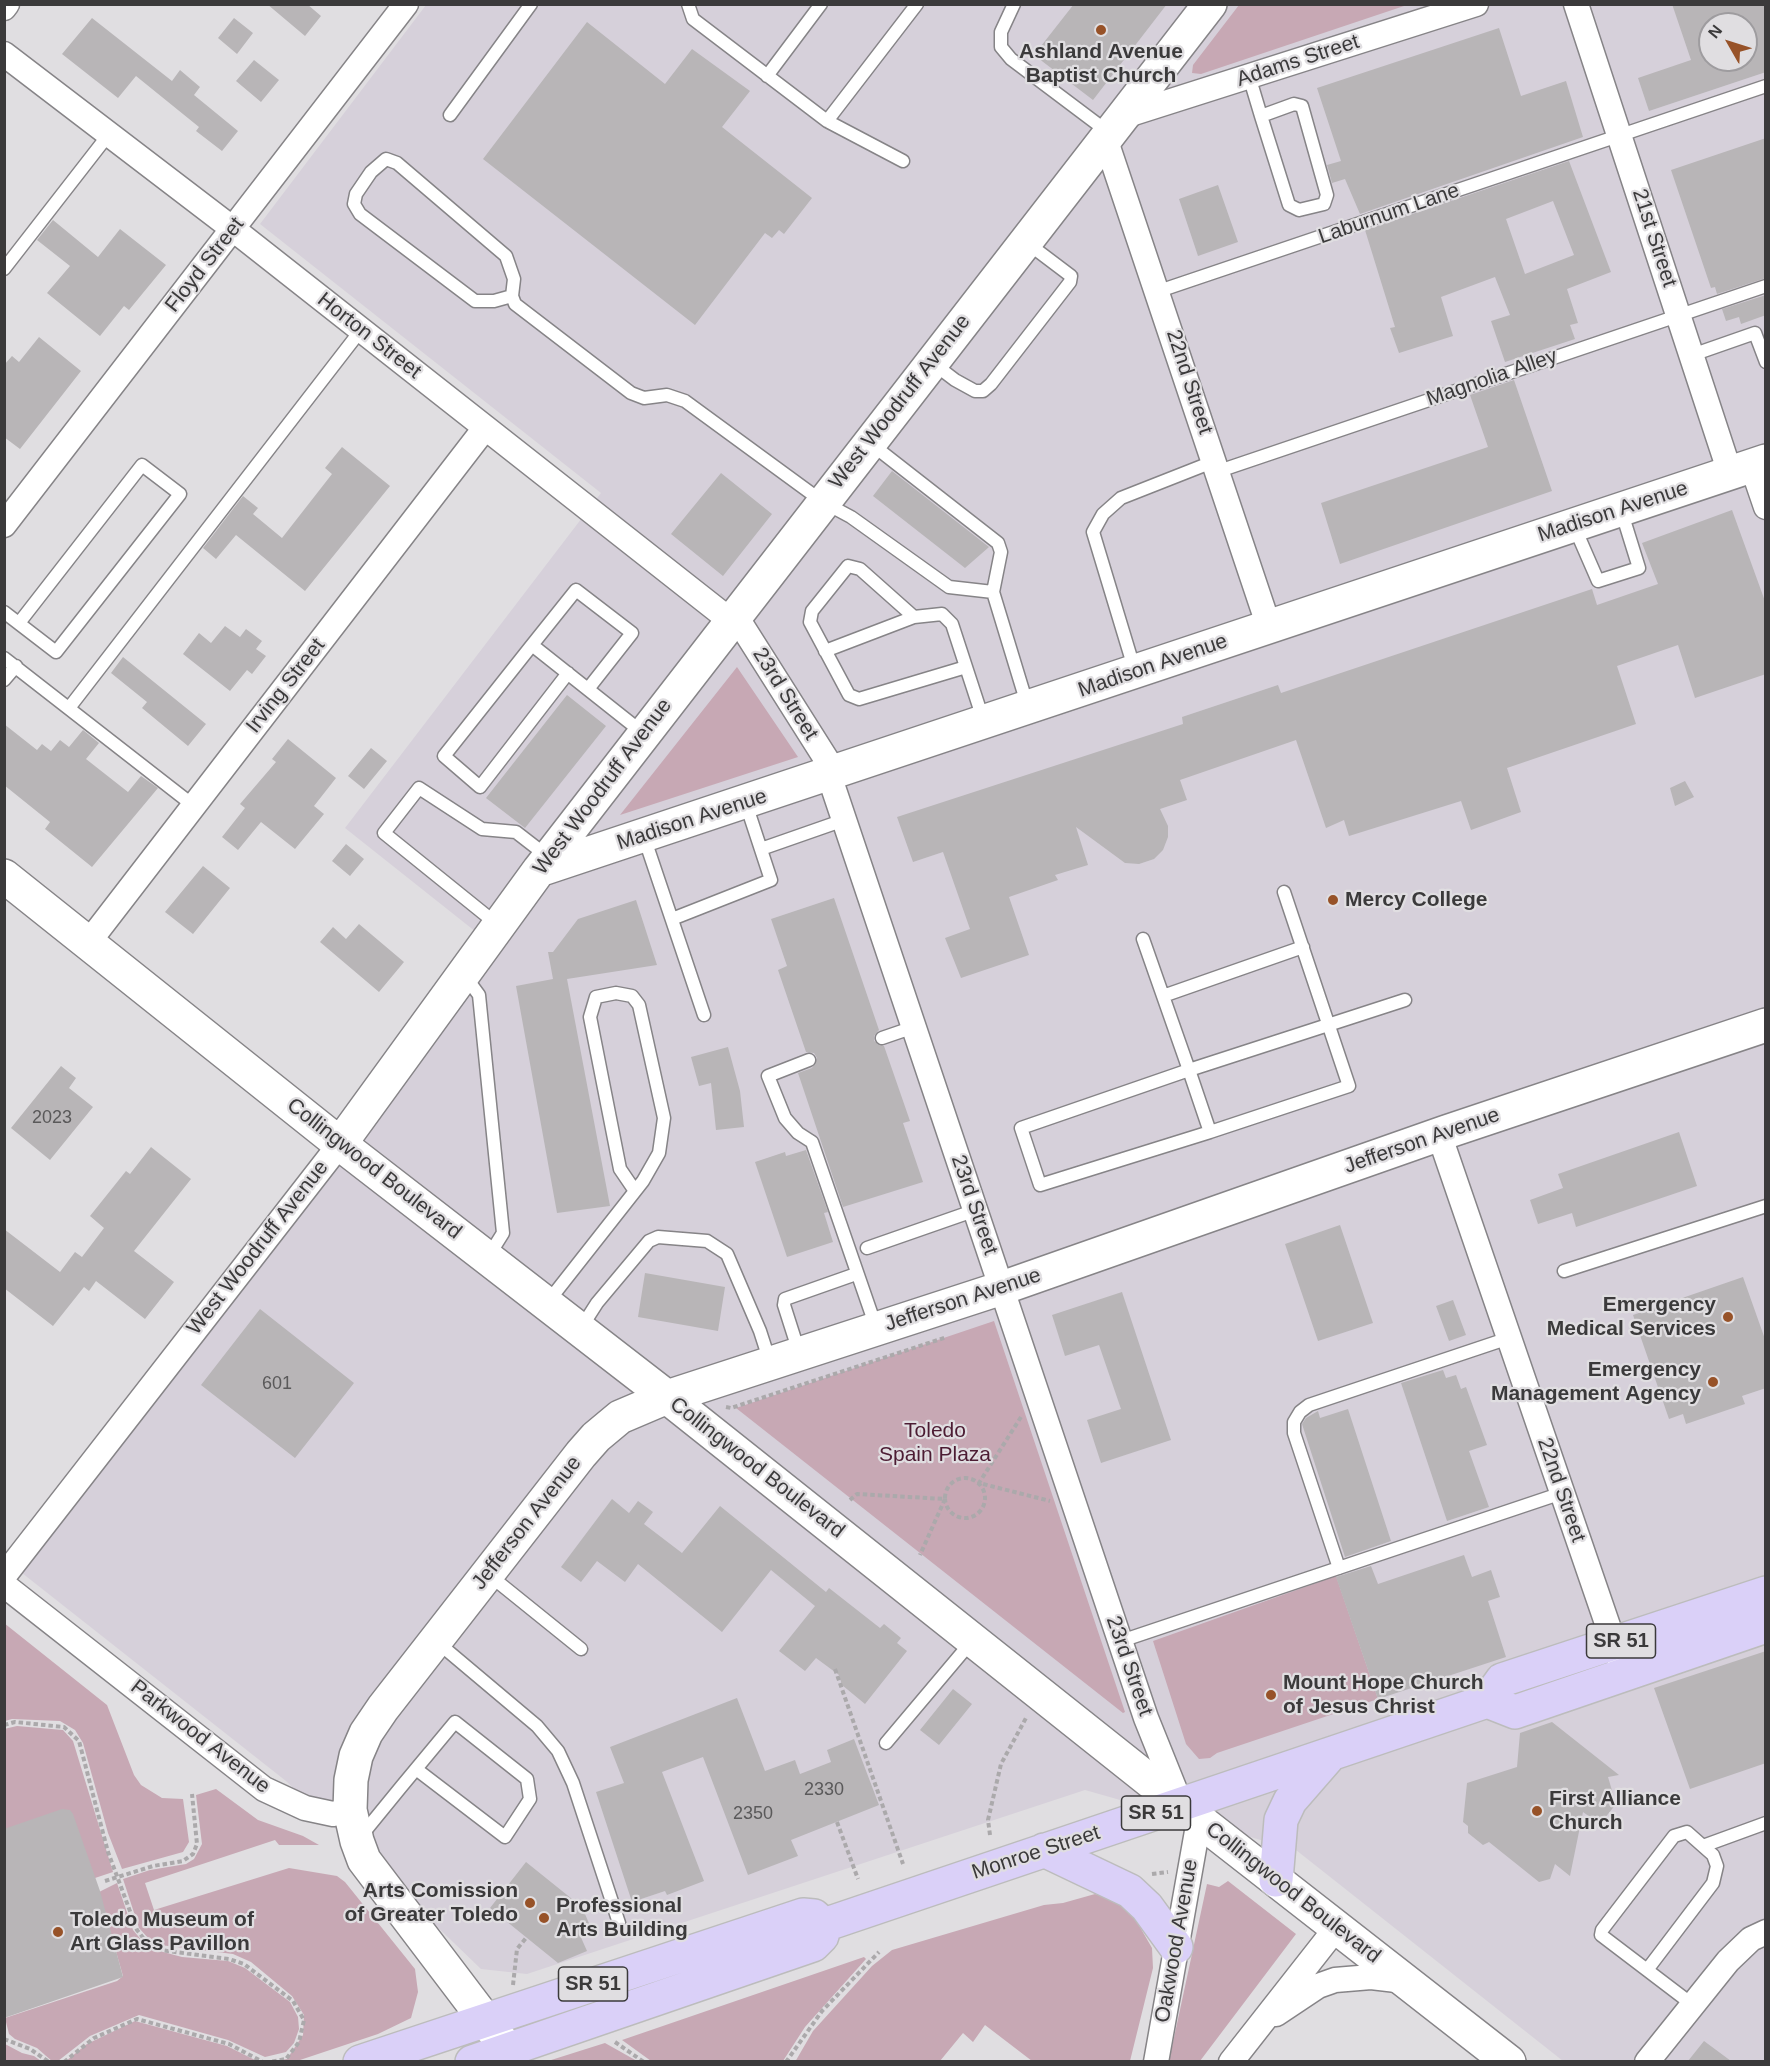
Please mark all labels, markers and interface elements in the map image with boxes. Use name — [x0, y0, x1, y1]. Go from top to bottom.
north arrow — [1698, 12, 1758, 72]
text: N — [1705, 22, 1725, 41]
marker: Ashland Avenue Baptist Church — [1094, 23, 1108, 37]
street label: Adams Street — [1234, 29, 1362, 93]
place label: Ashland Avenue Baptist Church — [1019, 39, 1183, 89]
street label: Laburnum Lane — [1315, 178, 1463, 250]
street label: 21st Street — [1626, 186, 1682, 290]
street label: Floyd Street — [160, 213, 250, 317]
street label: Horton Street — [312, 288, 426, 384]
street label: West Woodruff Avenue — [824, 310, 976, 494]
street label: 22nd Street — [1160, 326, 1218, 438]
street label: Magnolia Alley — [1423, 344, 1561, 412]
street label: Madison Avenue — [1535, 476, 1691, 548]
street label: Madison Avenue — [1075, 629, 1231, 703]
street label: Irving Street — [241, 634, 331, 738]
street label: 23rd Street — [747, 643, 823, 745]
street label: West Woodruff Avenue — [528, 694, 678, 880]
street label: Madison Avenue — [614, 784, 770, 856]
place label: Mercy College — [1345, 887, 1487, 913]
marker: Mercy College — [1326, 893, 1340, 907]
street label: Collingwood Boulevard — [282, 1093, 466, 1245]
street label: Jefferson Avenue — [1341, 1103, 1503, 1179]
house number: 2023 — [32, 1107, 72, 1129]
street label: 23rd Street — [945, 1152, 1003, 1258]
street label: West Woodruff Avenue — [182, 1156, 334, 1340]
street label: Jefferson Avenue — [882, 1263, 1044, 1337]
place label: Emergency Medical Services — [1547, 1292, 1716, 1342]
marker: Emergency Medical Services — [1721, 1310, 1735, 1324]
place label: Emergency Management Agency — [1491, 1357, 1701, 1407]
house number: 601 — [262, 1373, 292, 1395]
marker: Emergency Management Agency — [1706, 1375, 1720, 1389]
street label: Collingwood Boulevard — [665, 1392, 849, 1544]
park label: Toledo Spain Plaza — [879, 1418, 991, 1468]
street label: 22nd Street — [1531, 1435, 1591, 1545]
street label: Jefferson Avenue — [467, 1451, 587, 1595]
street label: 23rd Street — [1100, 1613, 1158, 1719]
road number: SR 51 — [1586, 1624, 1656, 1658]
place label: Mount Hope Church of Jesus Christ — [1283, 1670, 1484, 1720]
street label: Parkwood Avenue — [125, 1675, 275, 1799]
marker: Mount Hope Church of Jesus Christ — [1264, 1688, 1278, 1702]
house number: 2330 — [804, 1779, 844, 1801]
place label: First Alliance Church — [1549, 1786, 1681, 1836]
road number: SR 51 — [1122, 1796, 1190, 1830]
house number: 2350 — [733, 1803, 773, 1825]
marker: First Alliance Church — [1530, 1804, 1544, 1818]
street label: Collingwood Boulevard — [1201, 1817, 1385, 1969]
street label: Monroe Street — [969, 1820, 1103, 1886]
street label: Oakwood Avenue — [1150, 1857, 1204, 2025]
place label: Arts Comission of Greater Toledo — [345, 1878, 518, 1928]
place label: Professional Arts Building — [556, 1893, 688, 1943]
marker: Arts Comission of Greater Toledo — [523, 1896, 537, 1910]
place label: Toledo Museum of Art Glass Pavillon — [70, 1907, 254, 1957]
marker: Professional Arts Building — [537, 1911, 551, 1925]
marker: Toledo Museum of Art Glass Pavillon — [51, 1925, 65, 1939]
road number: SR 51 — [558, 1967, 628, 2001]

